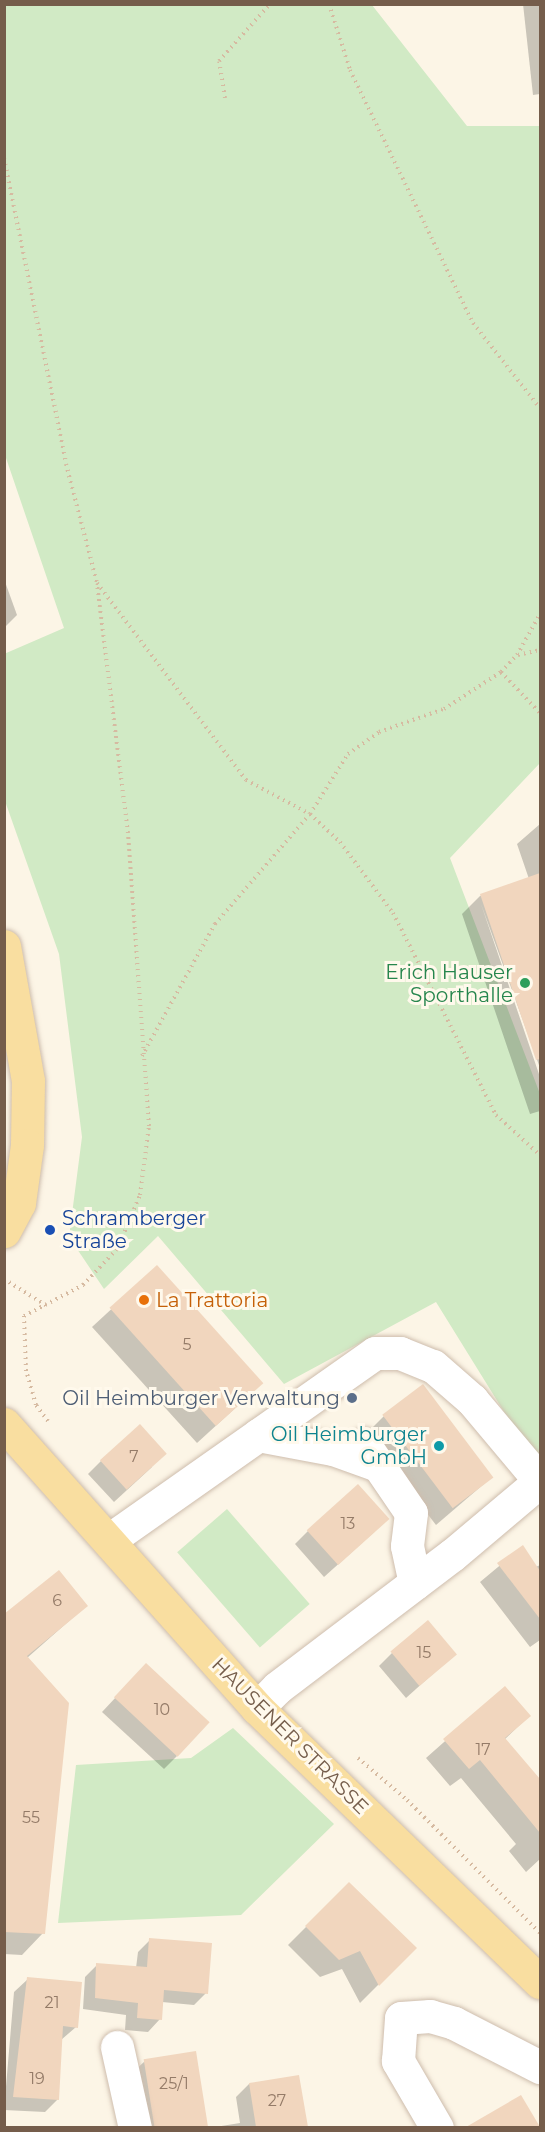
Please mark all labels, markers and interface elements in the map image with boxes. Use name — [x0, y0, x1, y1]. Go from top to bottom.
place label: Erich Hauser Sporthalle — [385, 960, 513, 1007]
marker: Erich Hauser Sporthalle — [518, 976, 532, 990]
place label: Schramberger Straße — [62, 1206, 206, 1253]
marker: Schramberger Straße — [43, 1223, 57, 1237]
place label: La Trattoria — [156, 1288, 268, 1312]
marker: La Trattoria — [137, 1293, 151, 1307]
house number: 5 — [182, 1335, 192, 1355]
place label: Oil Heimburger Verwaltung — [62, 1386, 340, 1410]
marker: Oil Heimburger Verwaltung — [345, 1391, 359, 1405]
place label: Oil Heimburger GmbH — [271, 1422, 427, 1469]
marker: Oil Heimburger GmbH — [432, 1439, 446, 1453]
house number: 7 — [129, 1447, 139, 1467]
house number: 13 — [341, 1514, 355, 1534]
house number: 6 — [52, 1591, 62, 1611]
house number: 15 — [417, 1643, 431, 1663]
street label: HAUSENER STRASSE — [207, 1653, 373, 1819]
house number: 10 — [154, 1700, 170, 1720]
house number: 17 — [475, 1740, 491, 1760]
house number: 55 — [22, 1808, 40, 1828]
house number: 21 — [45, 1993, 59, 2013]
house number: 19 — [29, 2069, 45, 2089]
house number: 25/1 — [159, 2074, 189, 2094]
house number: 27 — [268, 2091, 286, 2111]

